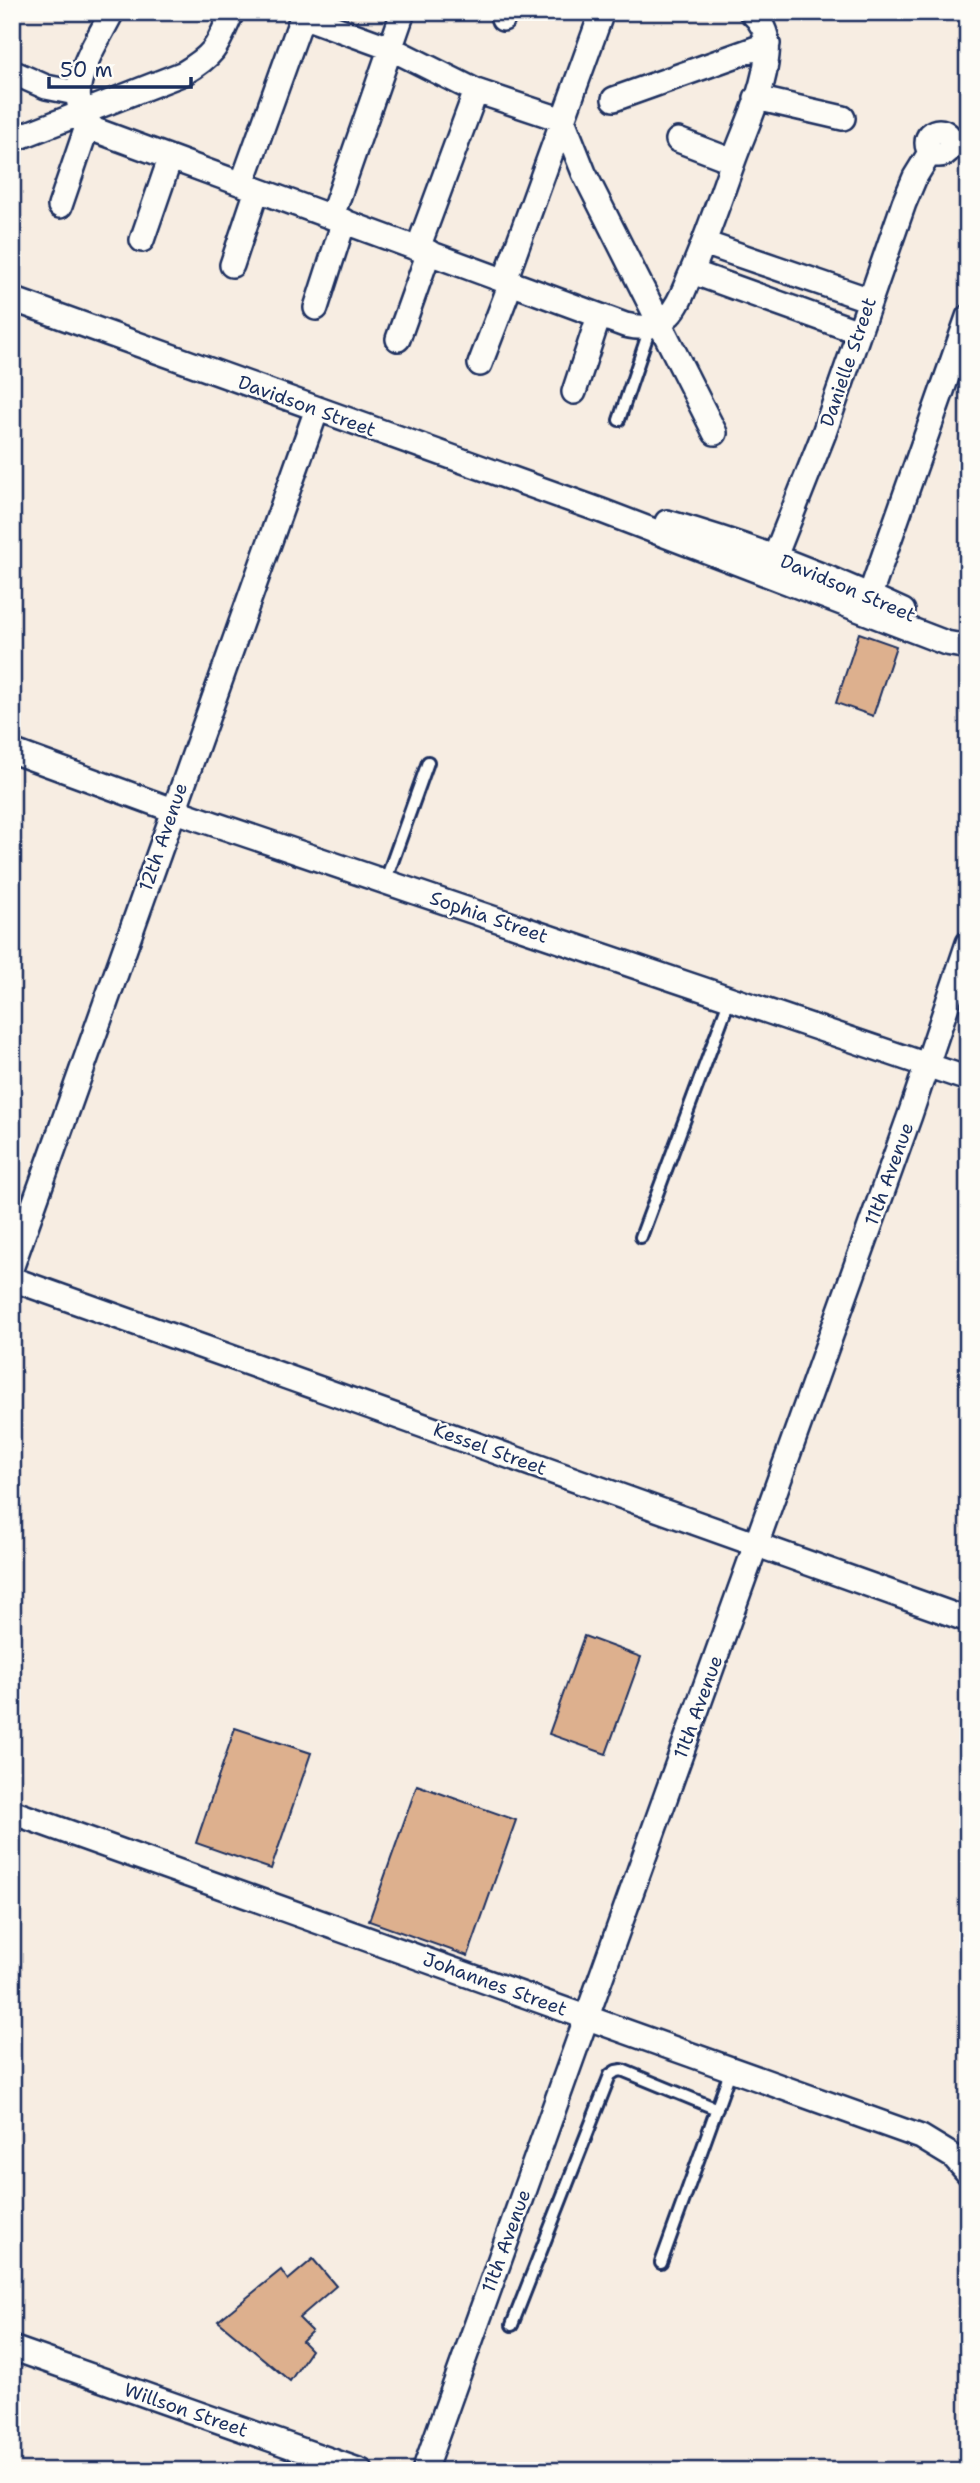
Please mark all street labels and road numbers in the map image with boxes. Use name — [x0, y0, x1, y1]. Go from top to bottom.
street label: Danielle Street — [814, 294, 882, 430]
street label: Davidson Street — [235, 369, 379, 443]
street label: Davidson Street — [776, 548, 920, 628]
street label: 12th Avenue — [133, 779, 193, 895]
street label: Sophia Street — [427, 885, 551, 949]
street label: 11th Avenue — [859, 1119, 919, 1229]
street label: Kessel Street — [430, 1417, 550, 1481]
street label: 11th Avenue — [668, 1652, 728, 1762]
street label: Johannes Street — [420, 1946, 570, 2022]
street label: 11th Avenue — [476, 2186, 536, 2296]
street label: Willson Street — [121, 2377, 251, 2443]

